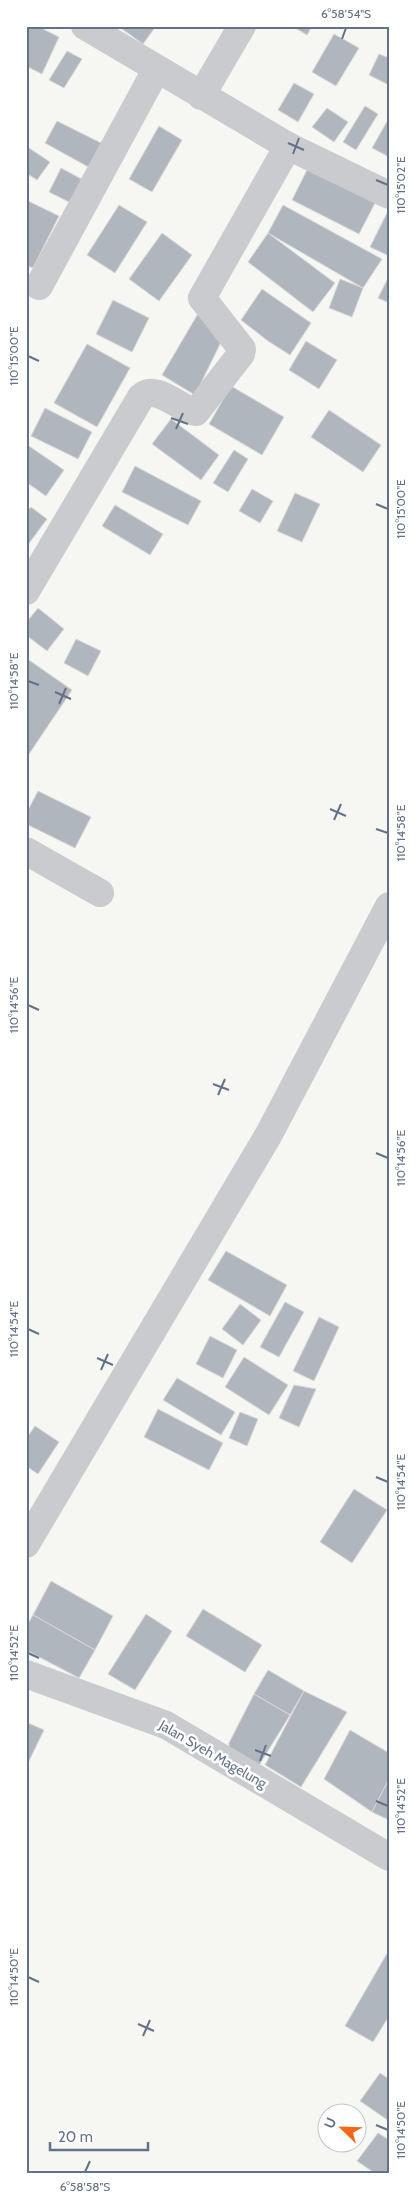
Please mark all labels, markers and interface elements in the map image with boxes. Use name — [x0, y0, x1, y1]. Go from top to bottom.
text: 6°58'54"S — [321, 6, 371, 21]
text: 110°15'02"E — [393, 156, 408, 214]
text: 110°15'00"E — [6, 326, 21, 386]
text: 110°15'00"E — [393, 479, 408, 539]
text: 110°14'58"E — [6, 652, 21, 709]
text: 110°14'58"E — [393, 804, 408, 861]
text: 110°14'56"E — [6, 977, 21, 1033]
text: 110°14'56"E — [393, 1130, 408, 1186]
text: 110°14'54"E — [6, 1301, 21, 1357]
text: 110°14'54"E — [393, 1454, 408, 1510]
text: 110°14'52"E — [6, 1625, 21, 1681]
street label: Jalan Syeh Magelung — [155, 1715, 271, 1793]
text: 110°14'52"E — [393, 1778, 408, 1834]
text: 110°14'50"E — [6, 1948, 21, 2006]
text: 110°14'50"E — [393, 2101, 408, 2159]
north arrow — [318, 2102, 368, 2152]
text: U — [320, 2115, 340, 2131]
scale bar — [50, 2120, 148, 2152]
text: 20 m — [58, 2128, 93, 2146]
text: 6°58'58"S — [60, 2179, 110, 2194]

